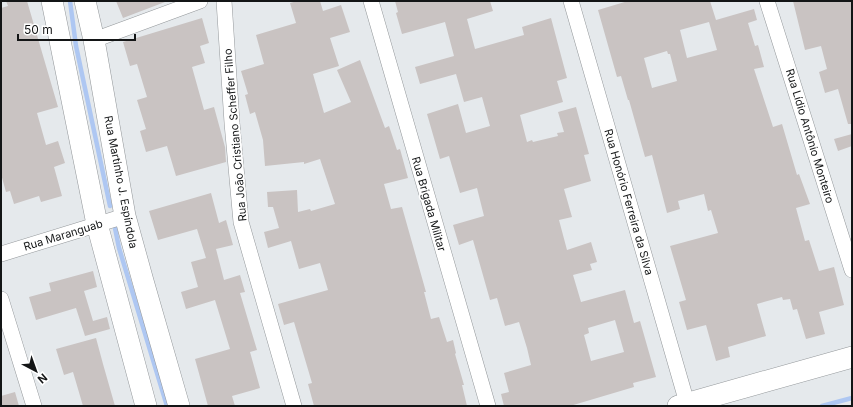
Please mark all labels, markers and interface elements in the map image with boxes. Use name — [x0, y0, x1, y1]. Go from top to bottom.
scale bar — [18, 16, 135, 42]
text: 50 m — [24, 22, 53, 37]
street label: Rua João Cristiano Scheffer Filho — [220, 48, 250, 222]
street label: Rua Lídio Antônio Monteiro — [783, 67, 837, 205]
street label: Rua Martinho J. Espíndola — [101, 114, 141, 250]
street label: Rua Honório Ferreira da Silva — [601, 127, 657, 277]
street label: Rua Brigada Militar — [409, 155, 449, 253]
street label: Rua Maranguab — [22, 216, 104, 254]
north arrow — [16, 351, 56, 391]
text: N — [35, 371, 50, 387]

